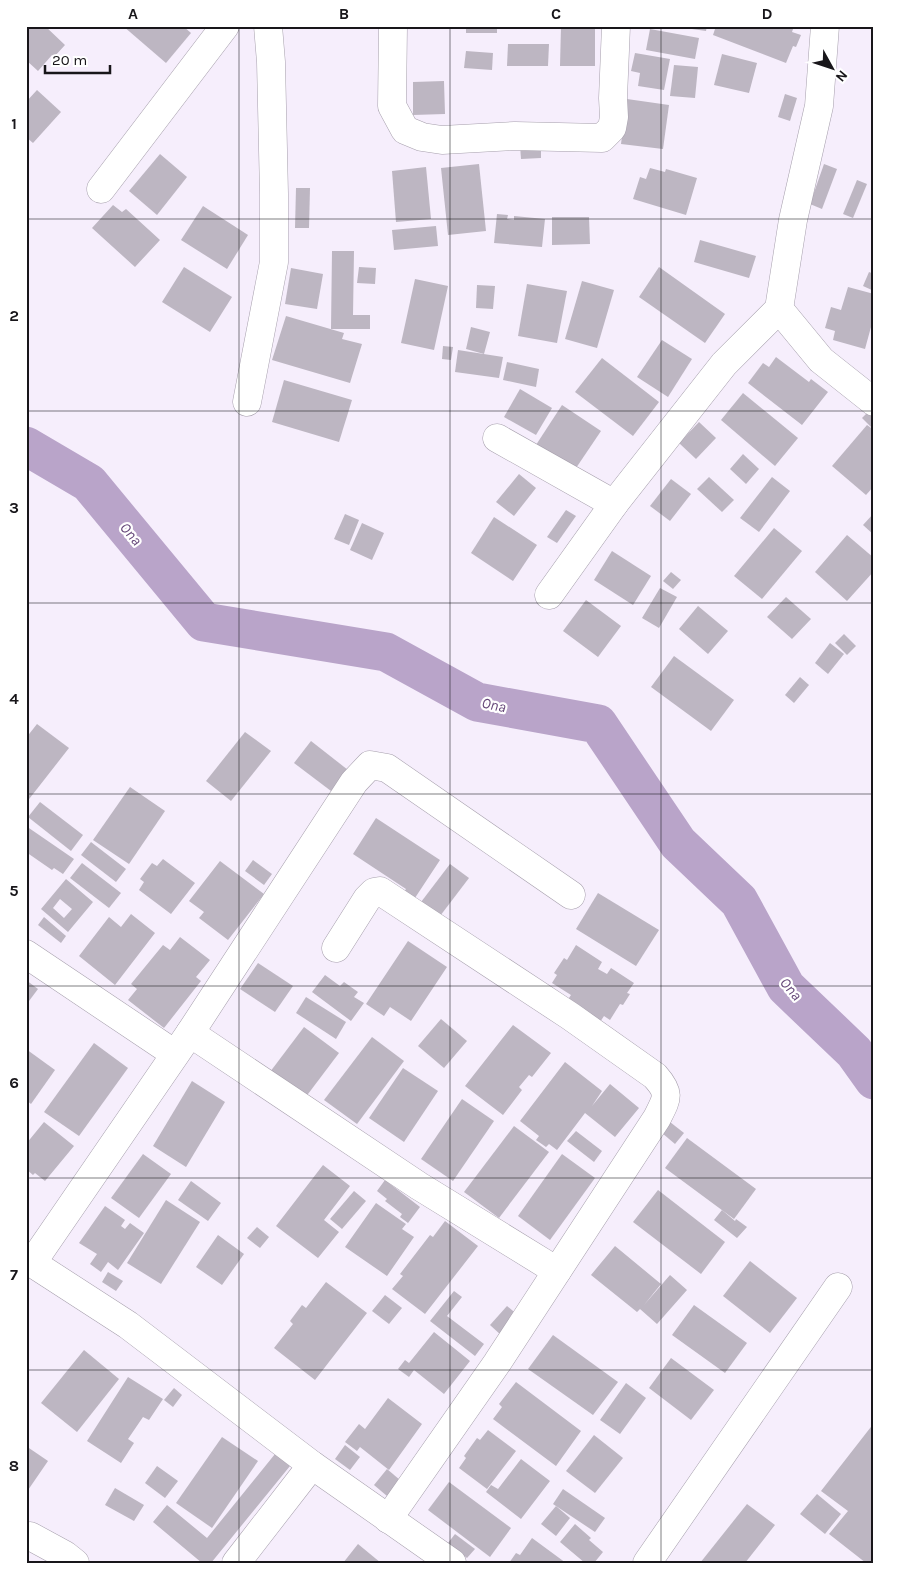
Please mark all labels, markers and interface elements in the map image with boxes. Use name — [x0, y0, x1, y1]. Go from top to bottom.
text: A — [128, 4, 138, 23]
text: B — [339, 4, 349, 23]
text: C — [551, 4, 561, 23]
text: D — [762, 4, 773, 23]
scale bar — [45, 42, 110, 74]
north arrow — [808, 42, 858, 92]
text: 20 m — [52, 51, 87, 69]
text: N — [832, 67, 851, 85]
text: 1 — [11, 114, 17, 133]
text: 2 — [9, 306, 19, 325]
text: 3 — [9, 498, 19, 517]
water label: Ona — [116, 519, 146, 549]
text: 4 — [9, 689, 19, 708]
water label: Ona — [480, 694, 508, 716]
text: 5 — [9, 881, 19, 900]
water label: Ona — [776, 974, 806, 1004]
text: 6 — [9, 1073, 19, 1092]
text: 7 — [10, 1265, 18, 1284]
text: 8 — [9, 1456, 19, 1475]

